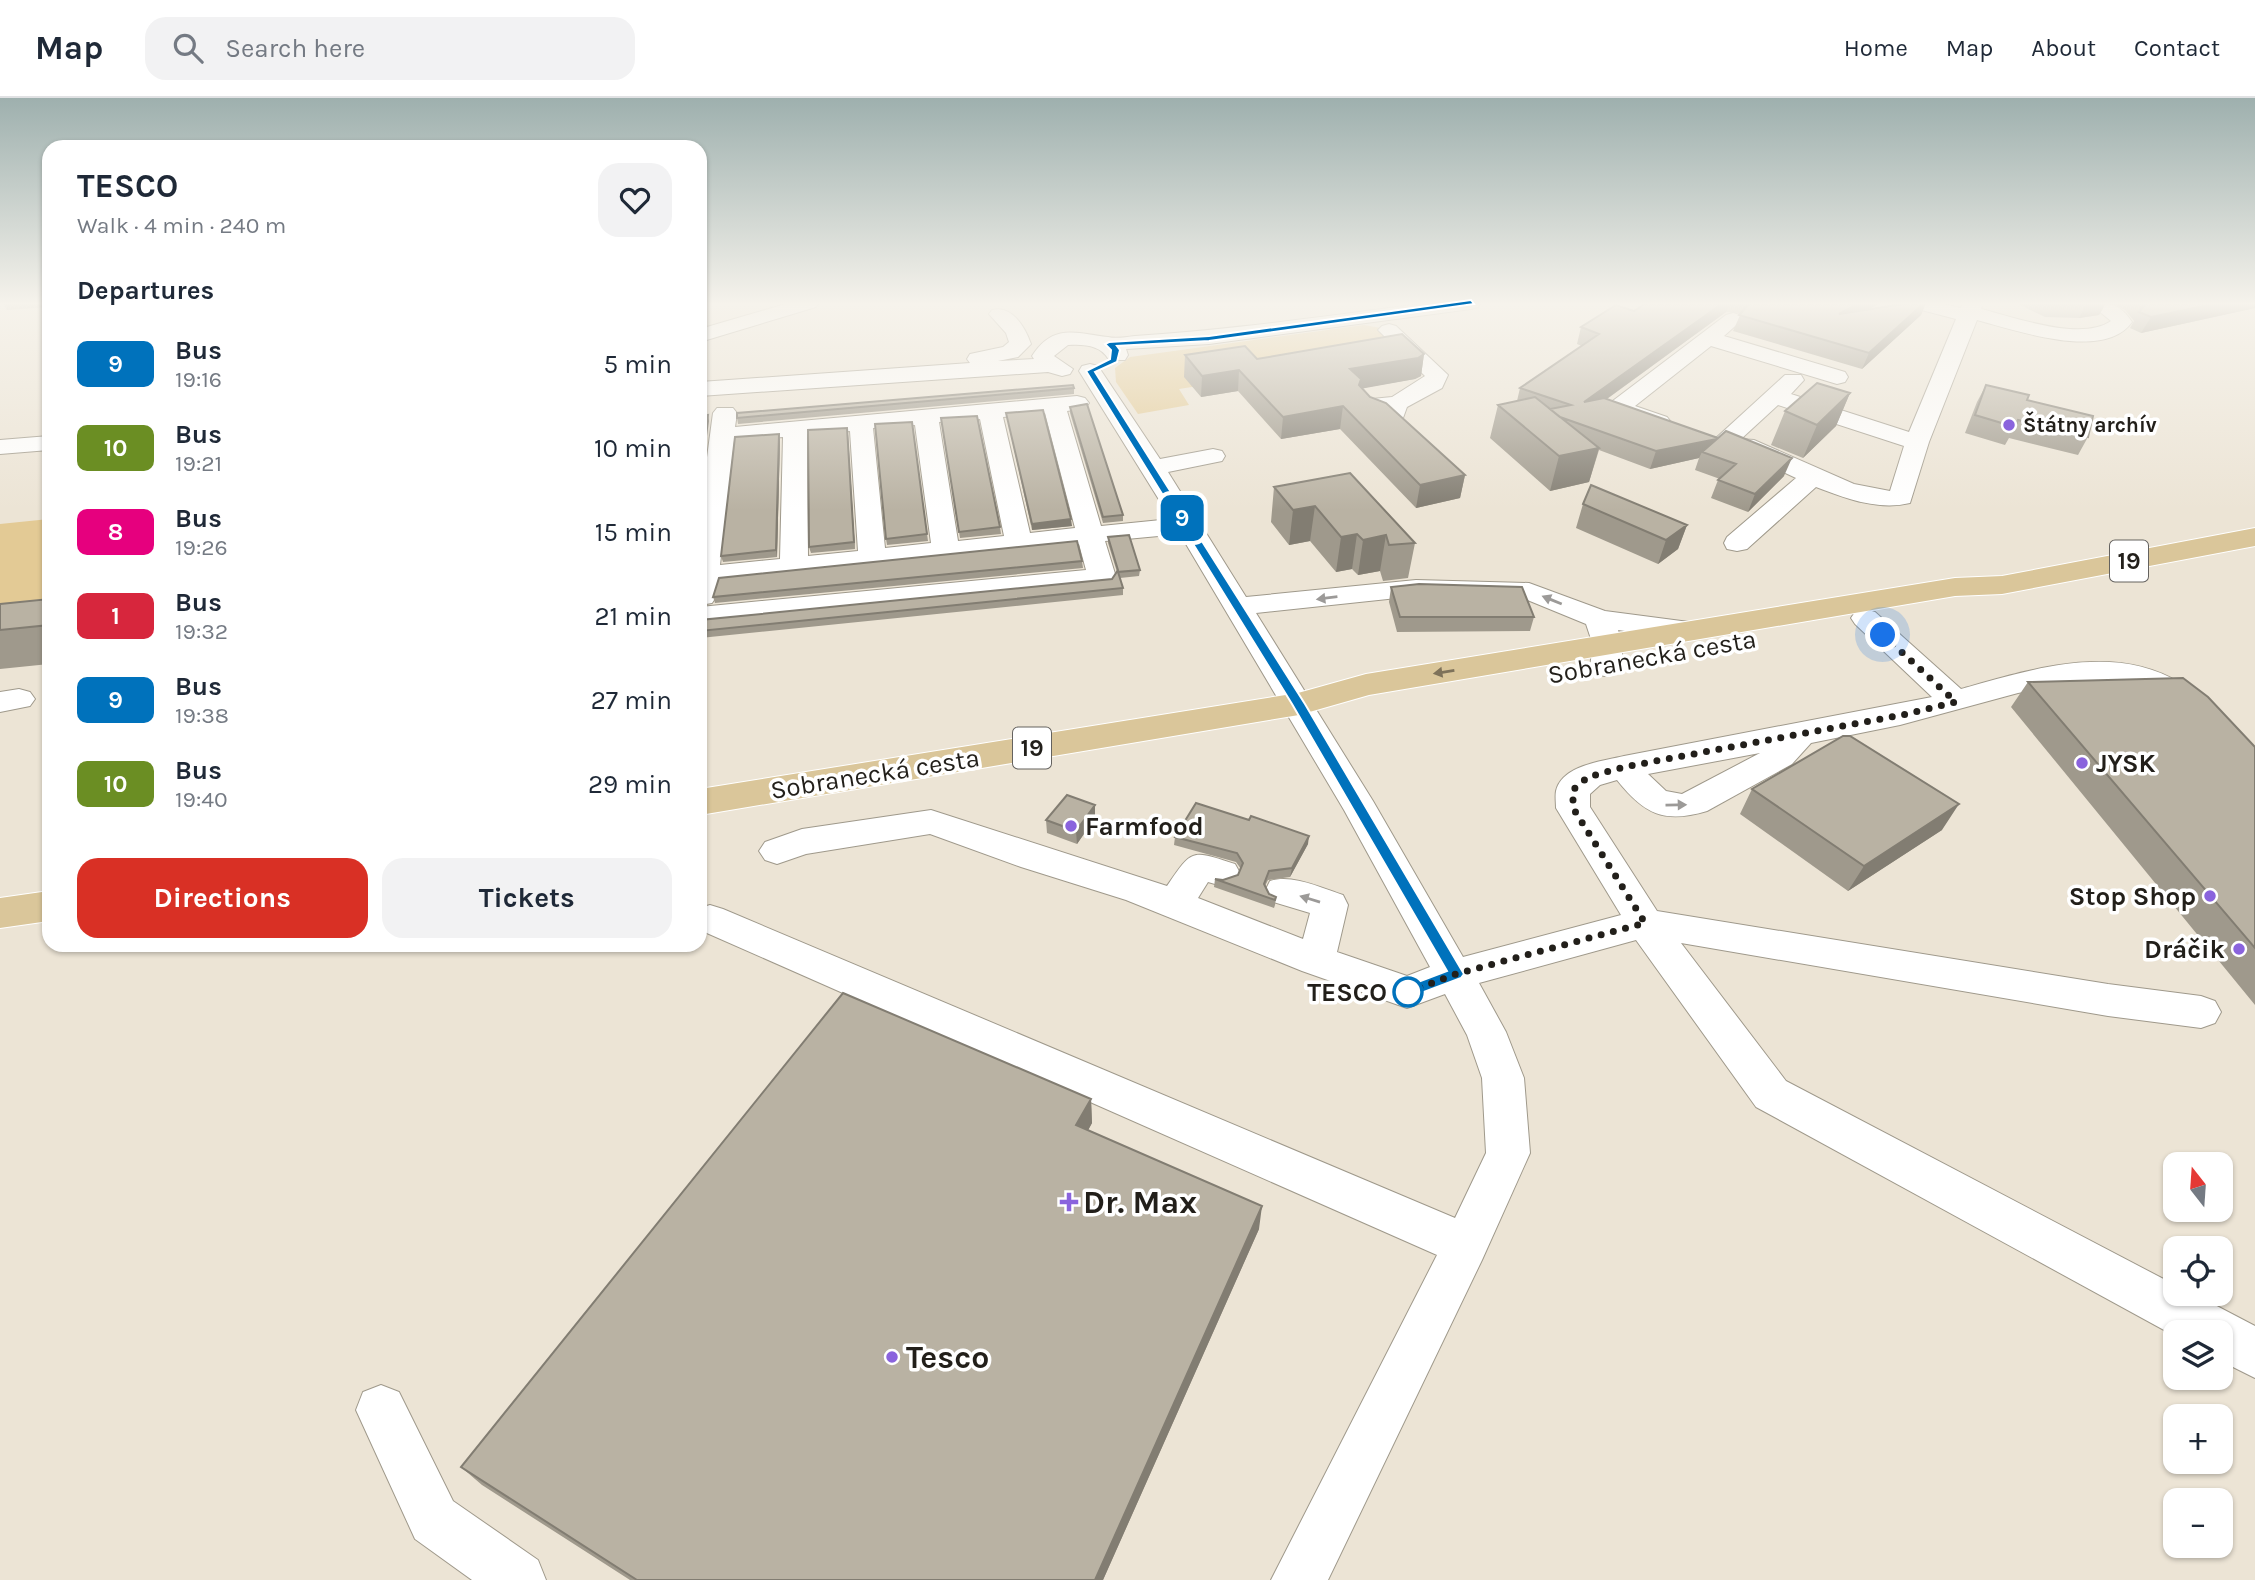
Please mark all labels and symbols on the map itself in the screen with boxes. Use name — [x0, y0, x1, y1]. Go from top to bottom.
place label: Štátny archív — [2023, 411, 2157, 437]
marker: Štátny archív — [2001, 417, 2017, 433]
line badge: 9 — [1159, 495, 1205, 541]
road number: 19 — [2110, 540, 2148, 582]
one-way arrow — [1316, 593, 1338, 604]
one-way arrow — [1541, 595, 1562, 606]
your location — [1865, 617, 1900, 652]
street label: Sobranecká cesta — [1545, 623, 1759, 691]
one-way arrow — [1433, 667, 1455, 678]
road number: 19 — [1013, 728, 1051, 768]
street label: Sobranecká cesta — [768, 742, 982, 806]
place label: JYSK — [2096, 748, 2156, 779]
marker: JYSK — [2074, 755, 2090, 771]
one-way arrow — [1665, 799, 1687, 811]
place label: Farmfood — [1085, 811, 1204, 842]
marker: Farmfood — [1063, 818, 1079, 834]
place label: Stop Shop — [2069, 881, 2196, 912]
marker: Stop Shop — [2202, 888, 2218, 904]
one-way arrow — [1299, 894, 1320, 904]
place label: Dráčik — [2144, 934, 2225, 965]
marker: Dráčik — [2231, 941, 2247, 957]
place label: TESCO — [1307, 977, 1387, 1008]
marker: TESCO — [1393, 977, 1423, 1007]
north arrow — [2163, 1152, 2233, 1222]
place label: Dr. Max — [1083, 1184, 1197, 1221]
marker: Dr. Max — [1061, 1194, 1077, 1210]
place label: Tesco — [906, 1339, 989, 1376]
marker: Tesco — [884, 1349, 900, 1365]

